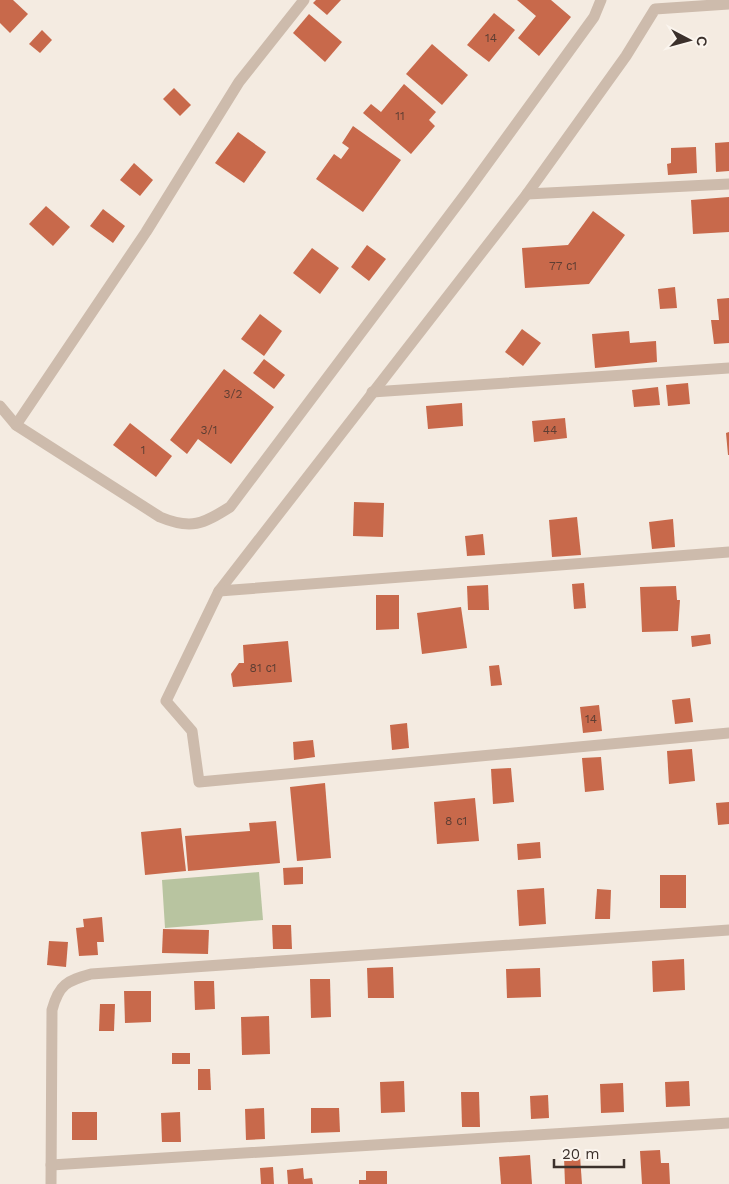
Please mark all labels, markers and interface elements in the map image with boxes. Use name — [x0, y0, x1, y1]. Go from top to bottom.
north arrow — [664, 15, 714, 65]
house number: 14 — [485, 31, 497, 45]
text: С — [693, 35, 710, 47]
house number: 11 — [395, 109, 405, 123]
house number: 77 с1 — [549, 259, 577, 273]
house number: 3/2 — [223, 387, 243, 401]
house number: 3/1 — [201, 423, 217, 437]
house number: 44 — [543, 423, 557, 437]
house number: 1 — [141, 443, 145, 457]
house number: 81 с1 — [250, 661, 276, 675]
house number: 14 — [585, 712, 597, 726]
house number: 8 с1 — [445, 814, 467, 828]
scale bar — [554, 1136, 624, 1168]
text: 20 m — [562, 1145, 600, 1163]

